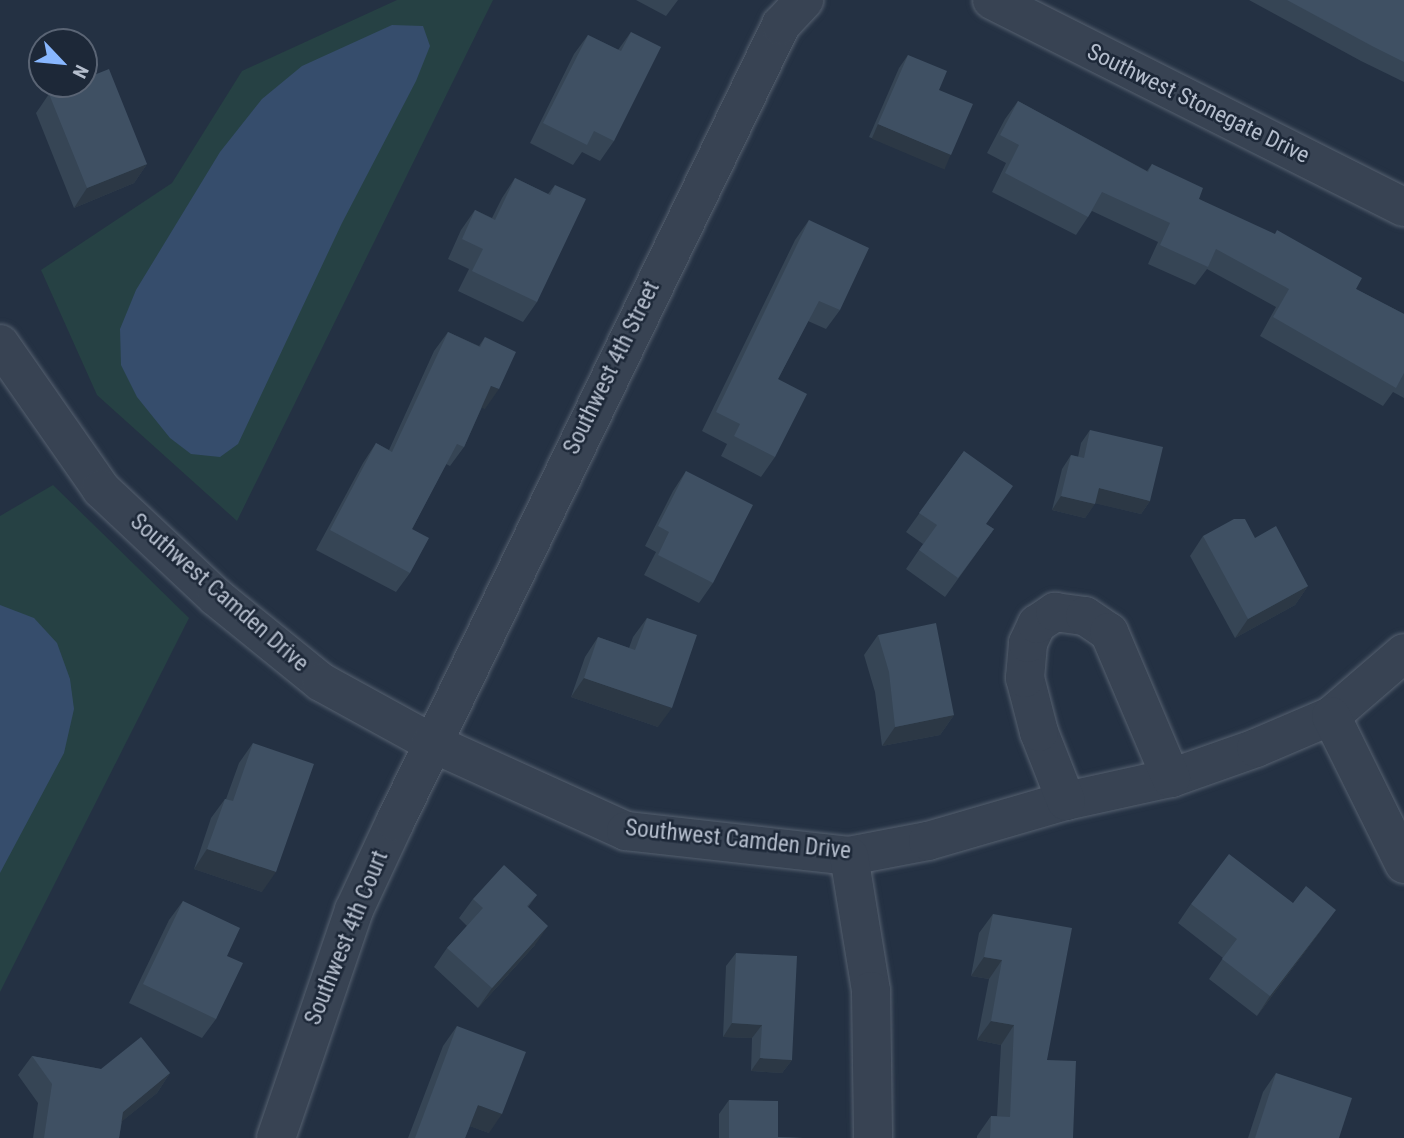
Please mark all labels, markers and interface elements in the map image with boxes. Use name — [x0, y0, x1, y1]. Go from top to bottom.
north arrow — [28, 28, 98, 98]
street label: Southwest Stonegate Drive — [1082, 38, 1314, 170]
text: N — [68, 61, 93, 82]
street label: Southwest 4th Street — [558, 277, 666, 459]
street label: Southwest Camden Drive — [124, 508, 314, 678]
street label: Southwest Camden Drive — [624, 814, 852, 866]
street label: Southwest 4th Court — [299, 847, 395, 1029]

